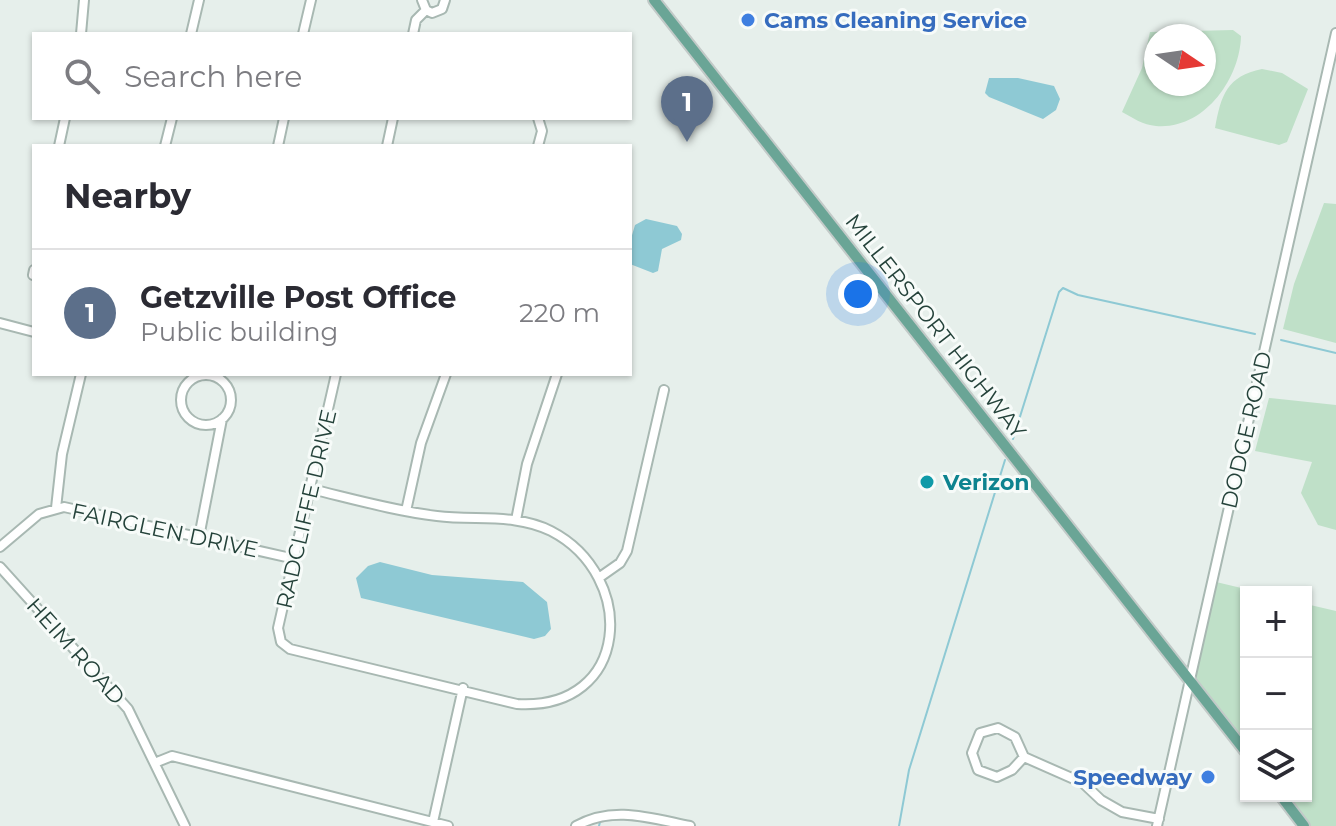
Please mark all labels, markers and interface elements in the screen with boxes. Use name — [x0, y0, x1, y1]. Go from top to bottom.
place label: Cams Cleaning Service — [764, 7, 1027, 34]
marker: Cams Cleaning Service — [739, 11, 757, 29]
north arrow — [1144, 24, 1216, 96]
search box — [32, 32, 632, 120]
icon: search — [60, 54, 104, 98]
text: Search here — [124, 58, 302, 95]
pin: 1 — [661, 76, 713, 142]
text: Nearby — [64, 175, 191, 217]
street label: MILLERSPORT HIGHWAY — [840, 209, 1032, 444]
your location — [838, 274, 878, 314]
text: Getzville Post Office — [140, 279, 456, 316]
text: 1 — [85, 297, 95, 329]
text: 220 m — [519, 297, 600, 329]
text: Public building — [140, 316, 338, 348]
street label: DODGE ROAD — [1215, 349, 1278, 511]
street label: RADCLIFFE DRIVE — [270, 407, 343, 611]
place label: Verizon — [942, 469, 1030, 496]
marker: Verizon — [918, 473, 936, 491]
street label: FAIRGLEN DRIVE — [69, 498, 261, 563]
map controls — [1240, 586, 1312, 802]
button: + — [1240, 586, 1312, 658]
street label: HEIM ROAD — [21, 592, 131, 710]
button: − — [1240, 658, 1312, 730]
button: layers — [1240, 730, 1312, 802]
place label: Speedway — [1073, 764, 1193, 791]
marker: Speedway — [1199, 768, 1217, 786]

